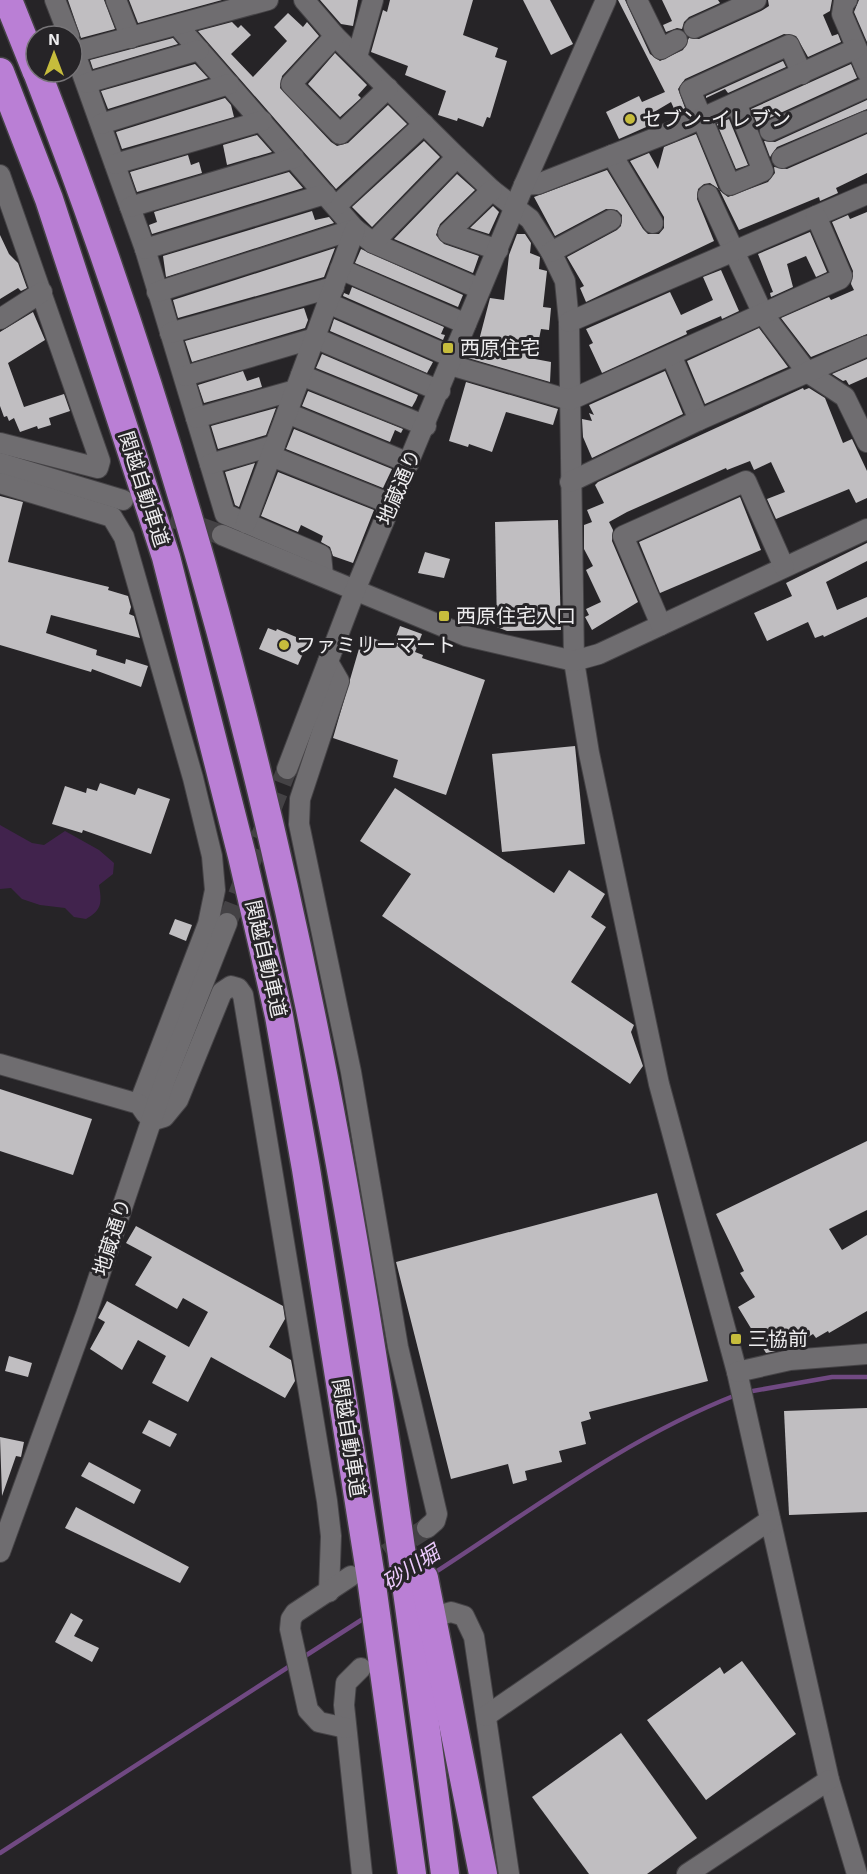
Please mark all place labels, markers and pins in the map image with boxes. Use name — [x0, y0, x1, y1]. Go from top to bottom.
place label: セブン-イレブン — [642, 106, 791, 130]
marker: セブン-イレブン — [623, 112, 637, 126]
place label: 西原住宅 — [460, 335, 540, 359]
marker: 西原住宅 — [441, 341, 455, 355]
place label: 西原住宅入口 — [456, 603, 576, 627]
marker: 西原住宅入口 — [437, 609, 451, 623]
place label: ファミリーマート — [296, 632, 456, 656]
marker: ファミリーマート — [277, 638, 291, 652]
place label: 三協前 — [748, 1326, 808, 1350]
marker: 三協前 — [729, 1332, 743, 1346]

